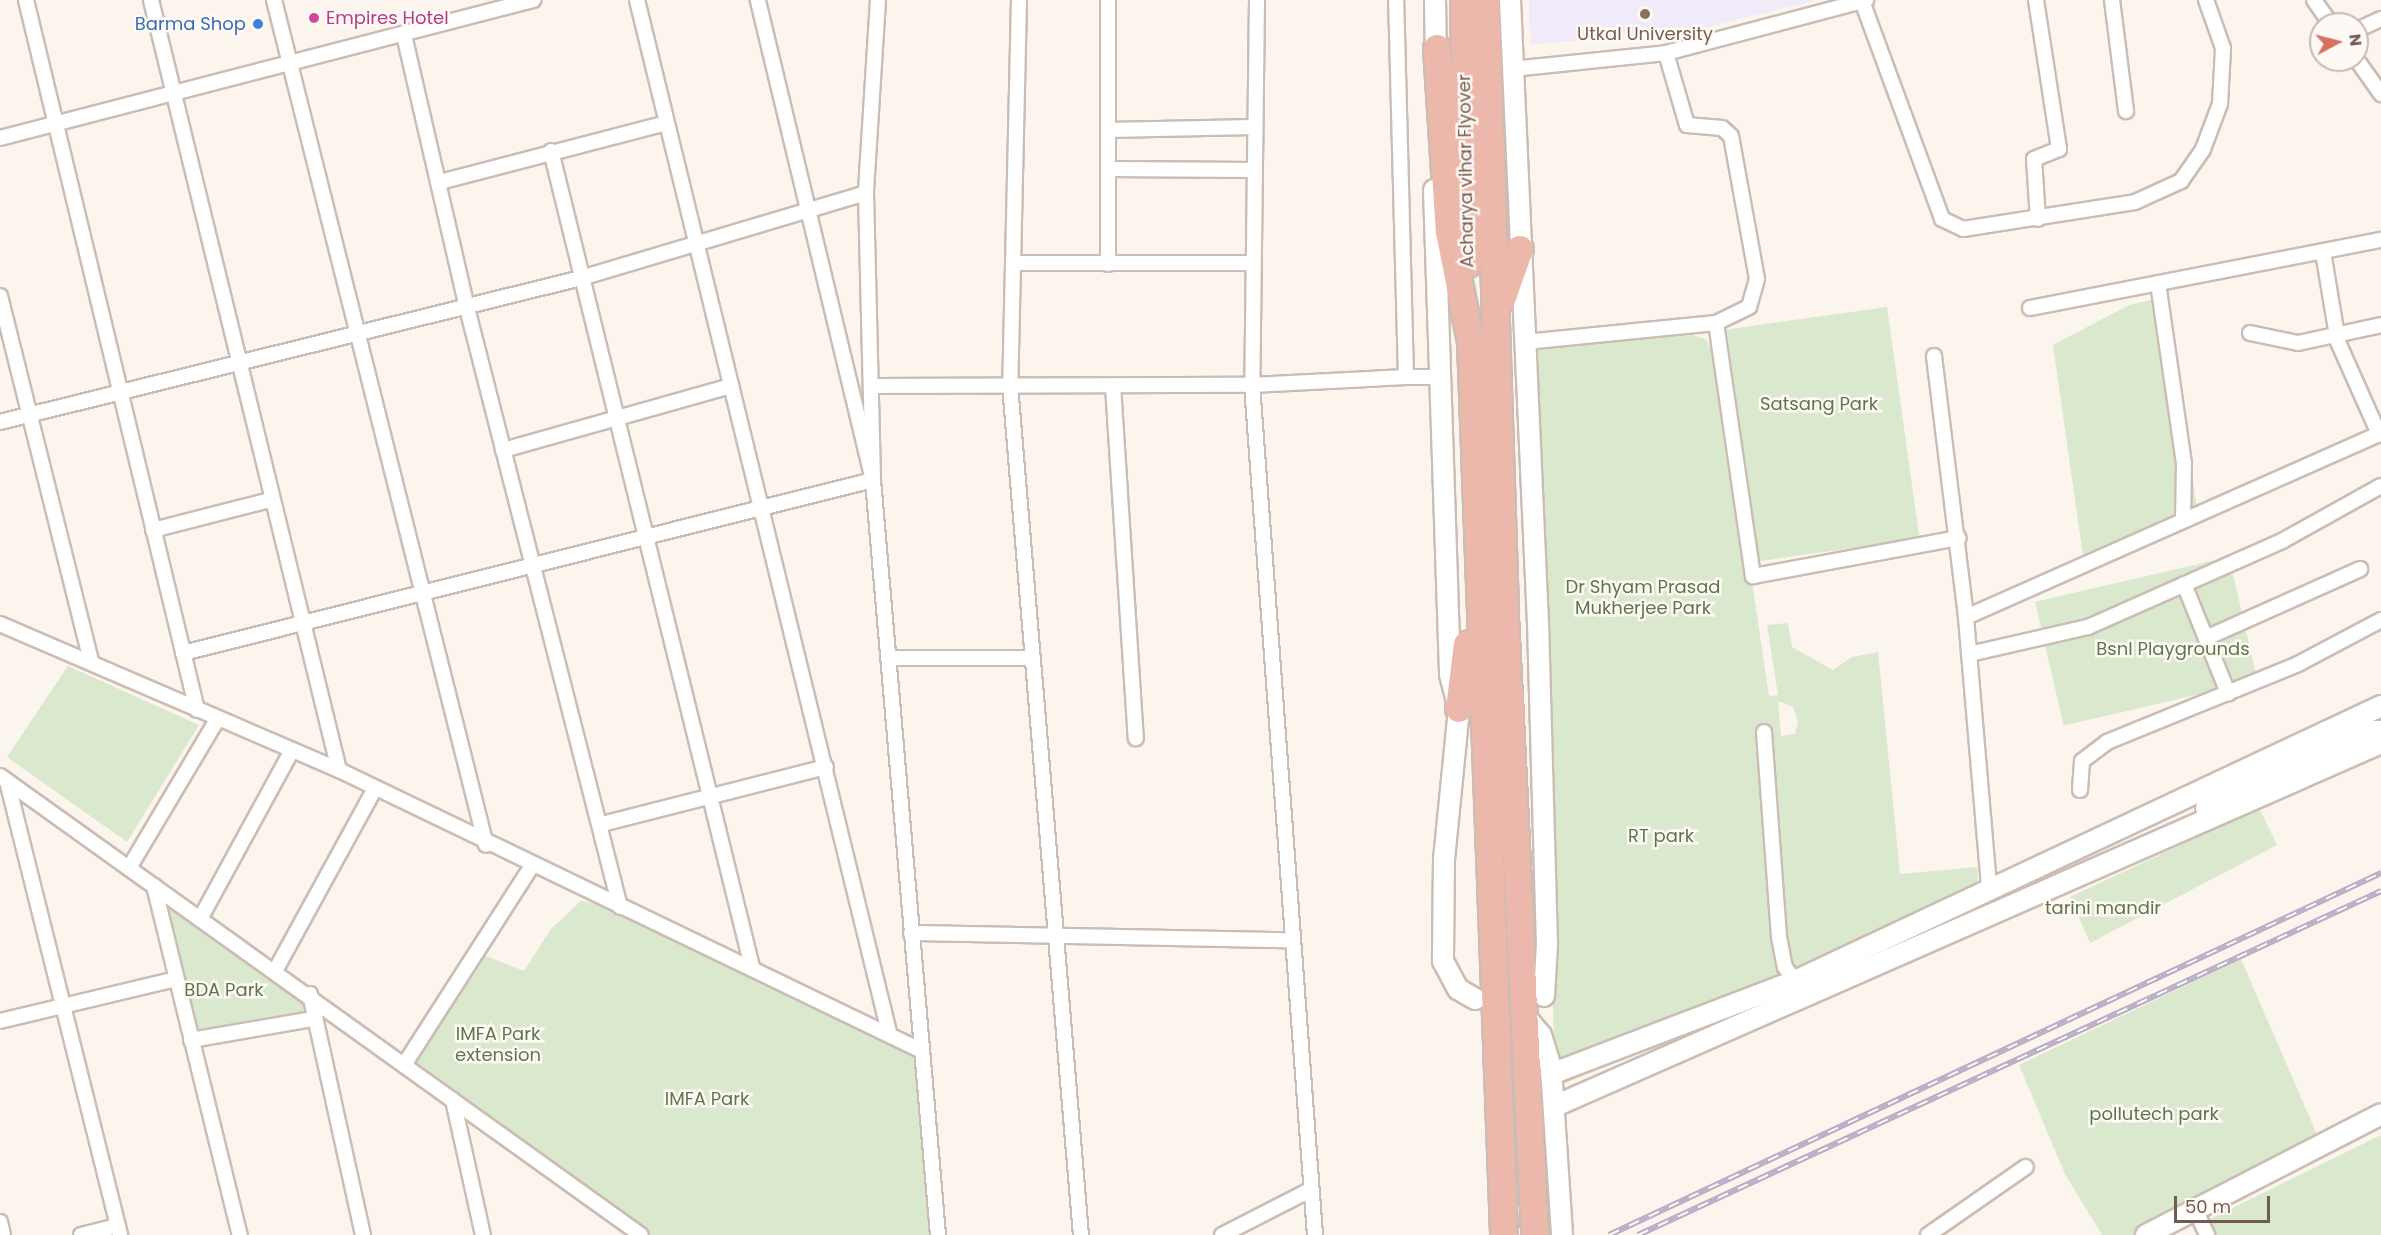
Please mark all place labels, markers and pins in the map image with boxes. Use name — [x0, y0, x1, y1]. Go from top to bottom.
place label: Empires Hotel — [326, 7, 449, 29]
marker: Utkal University — [1638, 7, 1652, 21]
marker: Empires Hotel — [307, 11, 321, 25]
place label: Barma Shop — [135, 13, 246, 35]
marker: Barma Shop — [251, 17, 265, 31]
place label: Utkal University — [1577, 23, 1713, 45]

